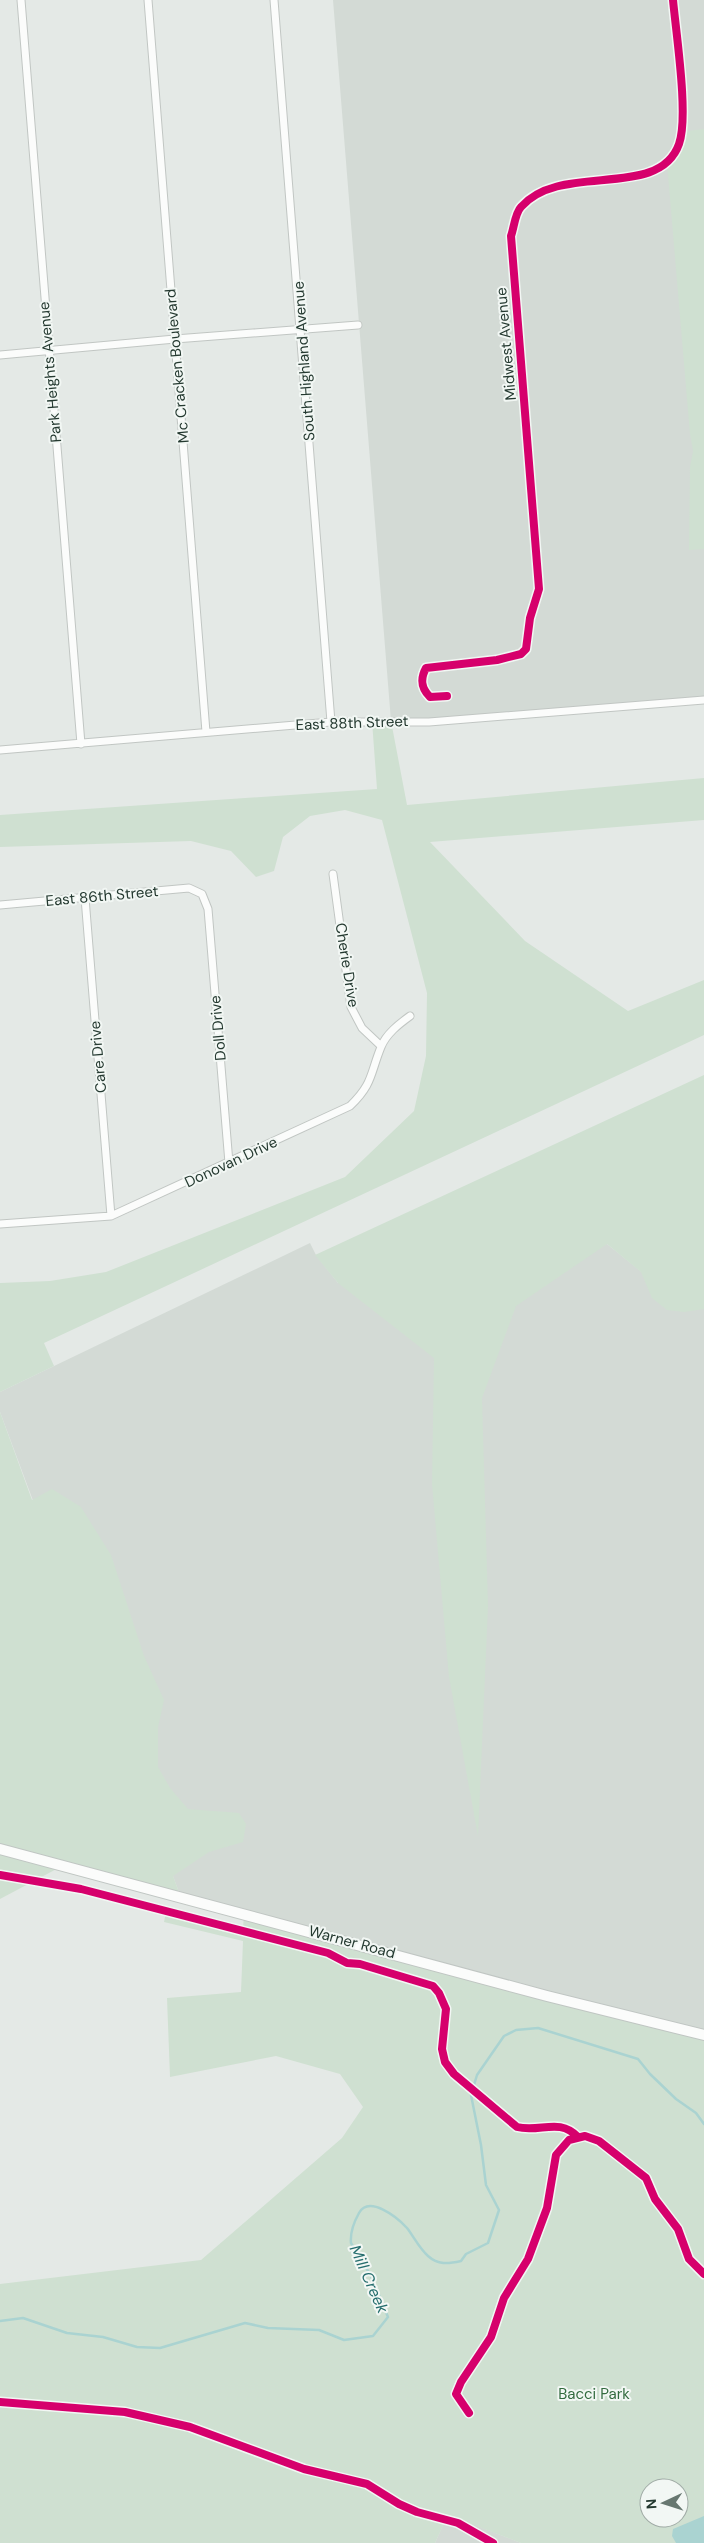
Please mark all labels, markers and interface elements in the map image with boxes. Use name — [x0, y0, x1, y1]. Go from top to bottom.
street label: South Highland Avenue — [288, 281, 320, 441]
street label: Midwest Avenue — [491, 287, 521, 401]
street label: Mc Cracken Boulevard — [160, 288, 194, 444]
street label: Park Heights Avenue — [34, 301, 66, 443]
street label: East 88th Street — [295, 711, 409, 735]
street label: East 86th Street — [45, 881, 159, 911]
street label: Cherie Drive — [330, 921, 364, 1009]
street label: Doll Drive — [205, 995, 231, 1061]
street label: Care Drive — [85, 1020, 111, 1094]
street label: Donovan Drive — [181, 1132, 281, 1192]
street label: Warner Road — [306, 1921, 398, 1963]
water label: Mill Creek — [345, 2242, 394, 2317]
park label: Bacci Park — [558, 2384, 630, 2404]
north arrow — [639, 2478, 689, 2528]
text: N — [642, 2498, 660, 2510]

